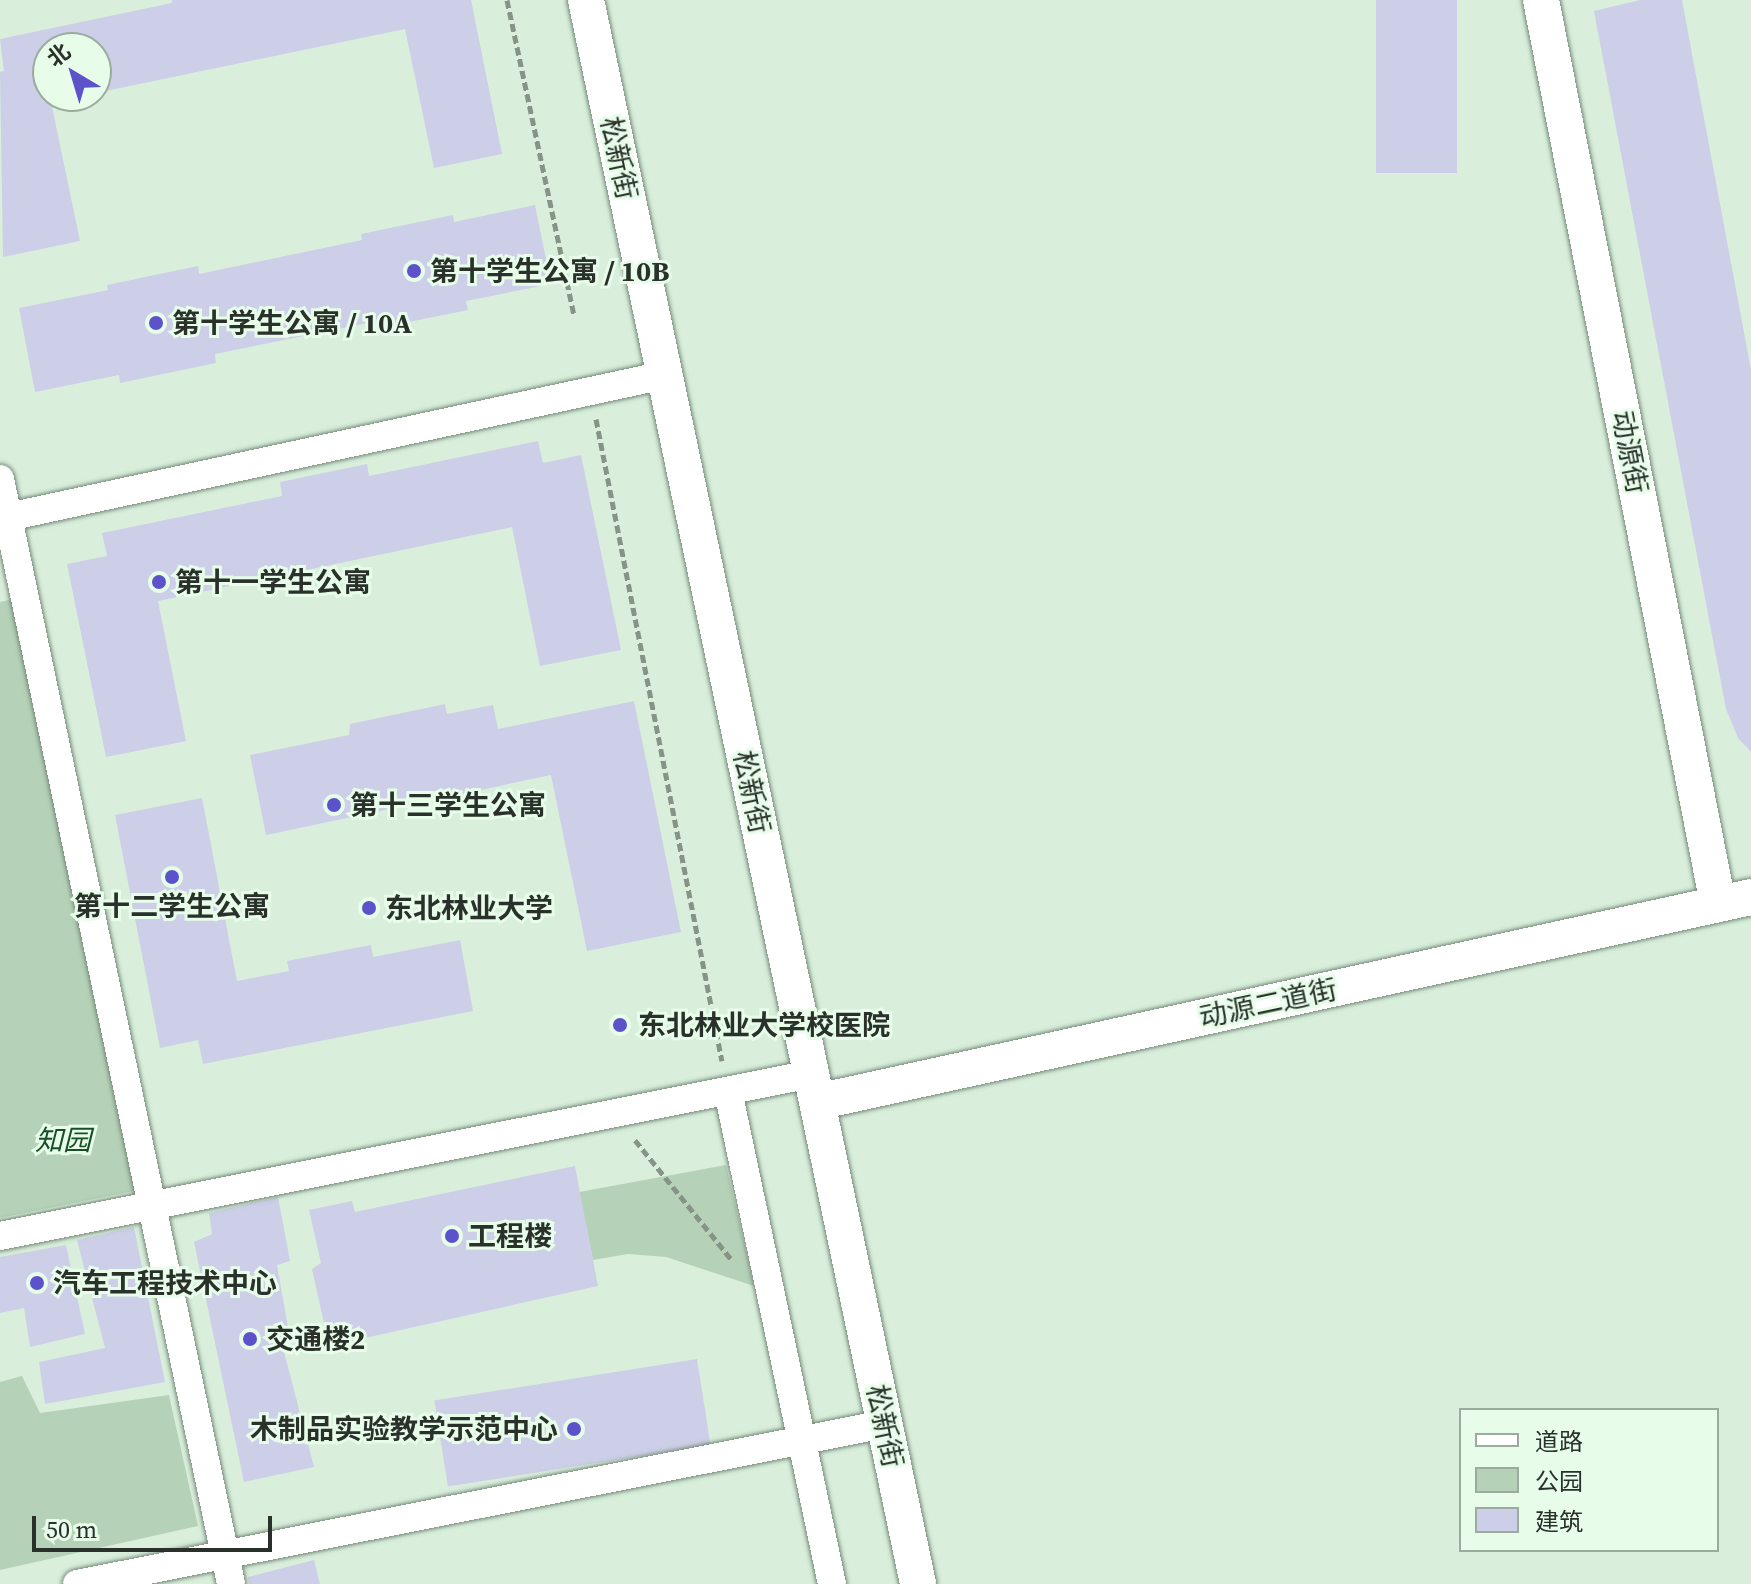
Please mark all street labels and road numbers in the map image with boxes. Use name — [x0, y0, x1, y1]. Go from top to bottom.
street label: 松新街 — [594, 113, 644, 203]
street label: 动源街 — [1605, 408, 1655, 496]
street label: 松新街 — [727, 747, 777, 837]
street label: 动源二道街 — [1196, 972, 1340, 1034]
street label: 松新街 — [860, 1381, 910, 1471]

